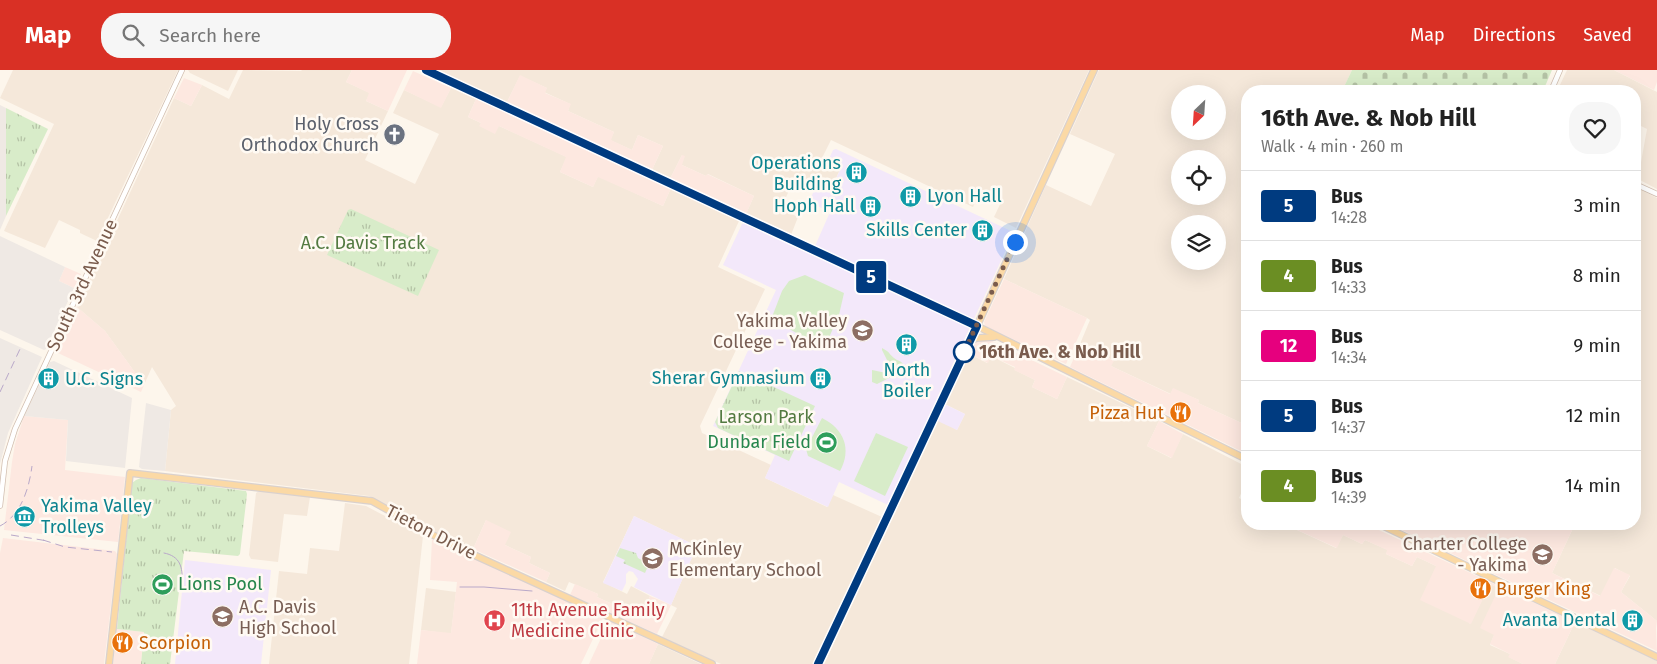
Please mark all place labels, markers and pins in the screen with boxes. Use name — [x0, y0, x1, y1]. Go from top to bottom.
place label: Holy Cross Orthodox Church — [241, 113, 379, 156]
church icon: Holy Cross Orthodox Church — [383, 122, 407, 146]
place label: Operations Building — [751, 152, 842, 195]
building icon: Operations Building — [845, 161, 869, 185]
building icon: Lyon Hall — [899, 184, 923, 208]
place label: Lyon Hall — [927, 185, 1002, 207]
building icon: Hoph Hall — [859, 194, 883, 218]
place label: Hoph Hall — [774, 195, 855, 217]
building icon: Skills Center — [971, 218, 995, 242]
place label: Skills Center — [866, 219, 967, 241]
place label: Yakima Valley College - Yakima — [713, 310, 847, 353]
school or university icon: Yakima Valley College - Yakima — [851, 319, 875, 343]
building icon: North Boiler — [895, 333, 919, 357]
marker: 16th Ave. & Nob Hill — [953, 341, 975, 363]
place label: 16th Ave. & Nob Hill — [979, 341, 1141, 363]
place label: North Boiler — [883, 359, 931, 402]
building icon: Sherar Gymnasium — [809, 366, 833, 390]
building icon: U.C. Signs — [37, 367, 61, 391]
place label: Sherar Gymnasium — [652, 367, 805, 389]
place label: U.C. Signs — [65, 368, 143, 390]
restaurant icon: Pizza Hut — [1168, 401, 1192, 425]
place label: Pizza Hut — [1089, 402, 1164, 424]
sports icon: Dunbar Field — [815, 430, 839, 454]
place label: Dunbar Field — [707, 431, 811, 453]
place label: Yakima Valley Trolleys — [41, 495, 152, 538]
museum icon: Yakima Valley Trolleys — [13, 504, 37, 528]
place label: Charter College - Yakima — [1403, 533, 1527, 576]
place label: McKinley Elementary School — [669, 538, 821, 581]
school or university icon: Charter College - Yakima — [1531, 542, 1555, 566]
school or university icon: McKinley Elementary School — [641, 547, 665, 571]
sports icon: Lions Pool — [150, 572, 174, 596]
place label: Lions Pool — [178, 573, 263, 595]
restaurant icon: Burger King — [1468, 577, 1492, 601]
place label: Burger King — [1496, 578, 1591, 600]
place label: A.C. Davis High School — [239, 596, 336, 639]
place label: 11th Avenue Family Medicine Clinic — [511, 599, 665, 642]
school or university icon: A.C. Davis High School — [211, 605, 235, 629]
hospital icon: 11th Avenue Family Medicine Clinic — [483, 608, 507, 632]
building icon: Avanta Dental — [1620, 608, 1644, 632]
place label: Avanta Dental — [1503, 609, 1616, 631]
restaurant icon: Scorpion — [111, 631, 135, 655]
place label: Scorpion — [139, 632, 211, 654]

